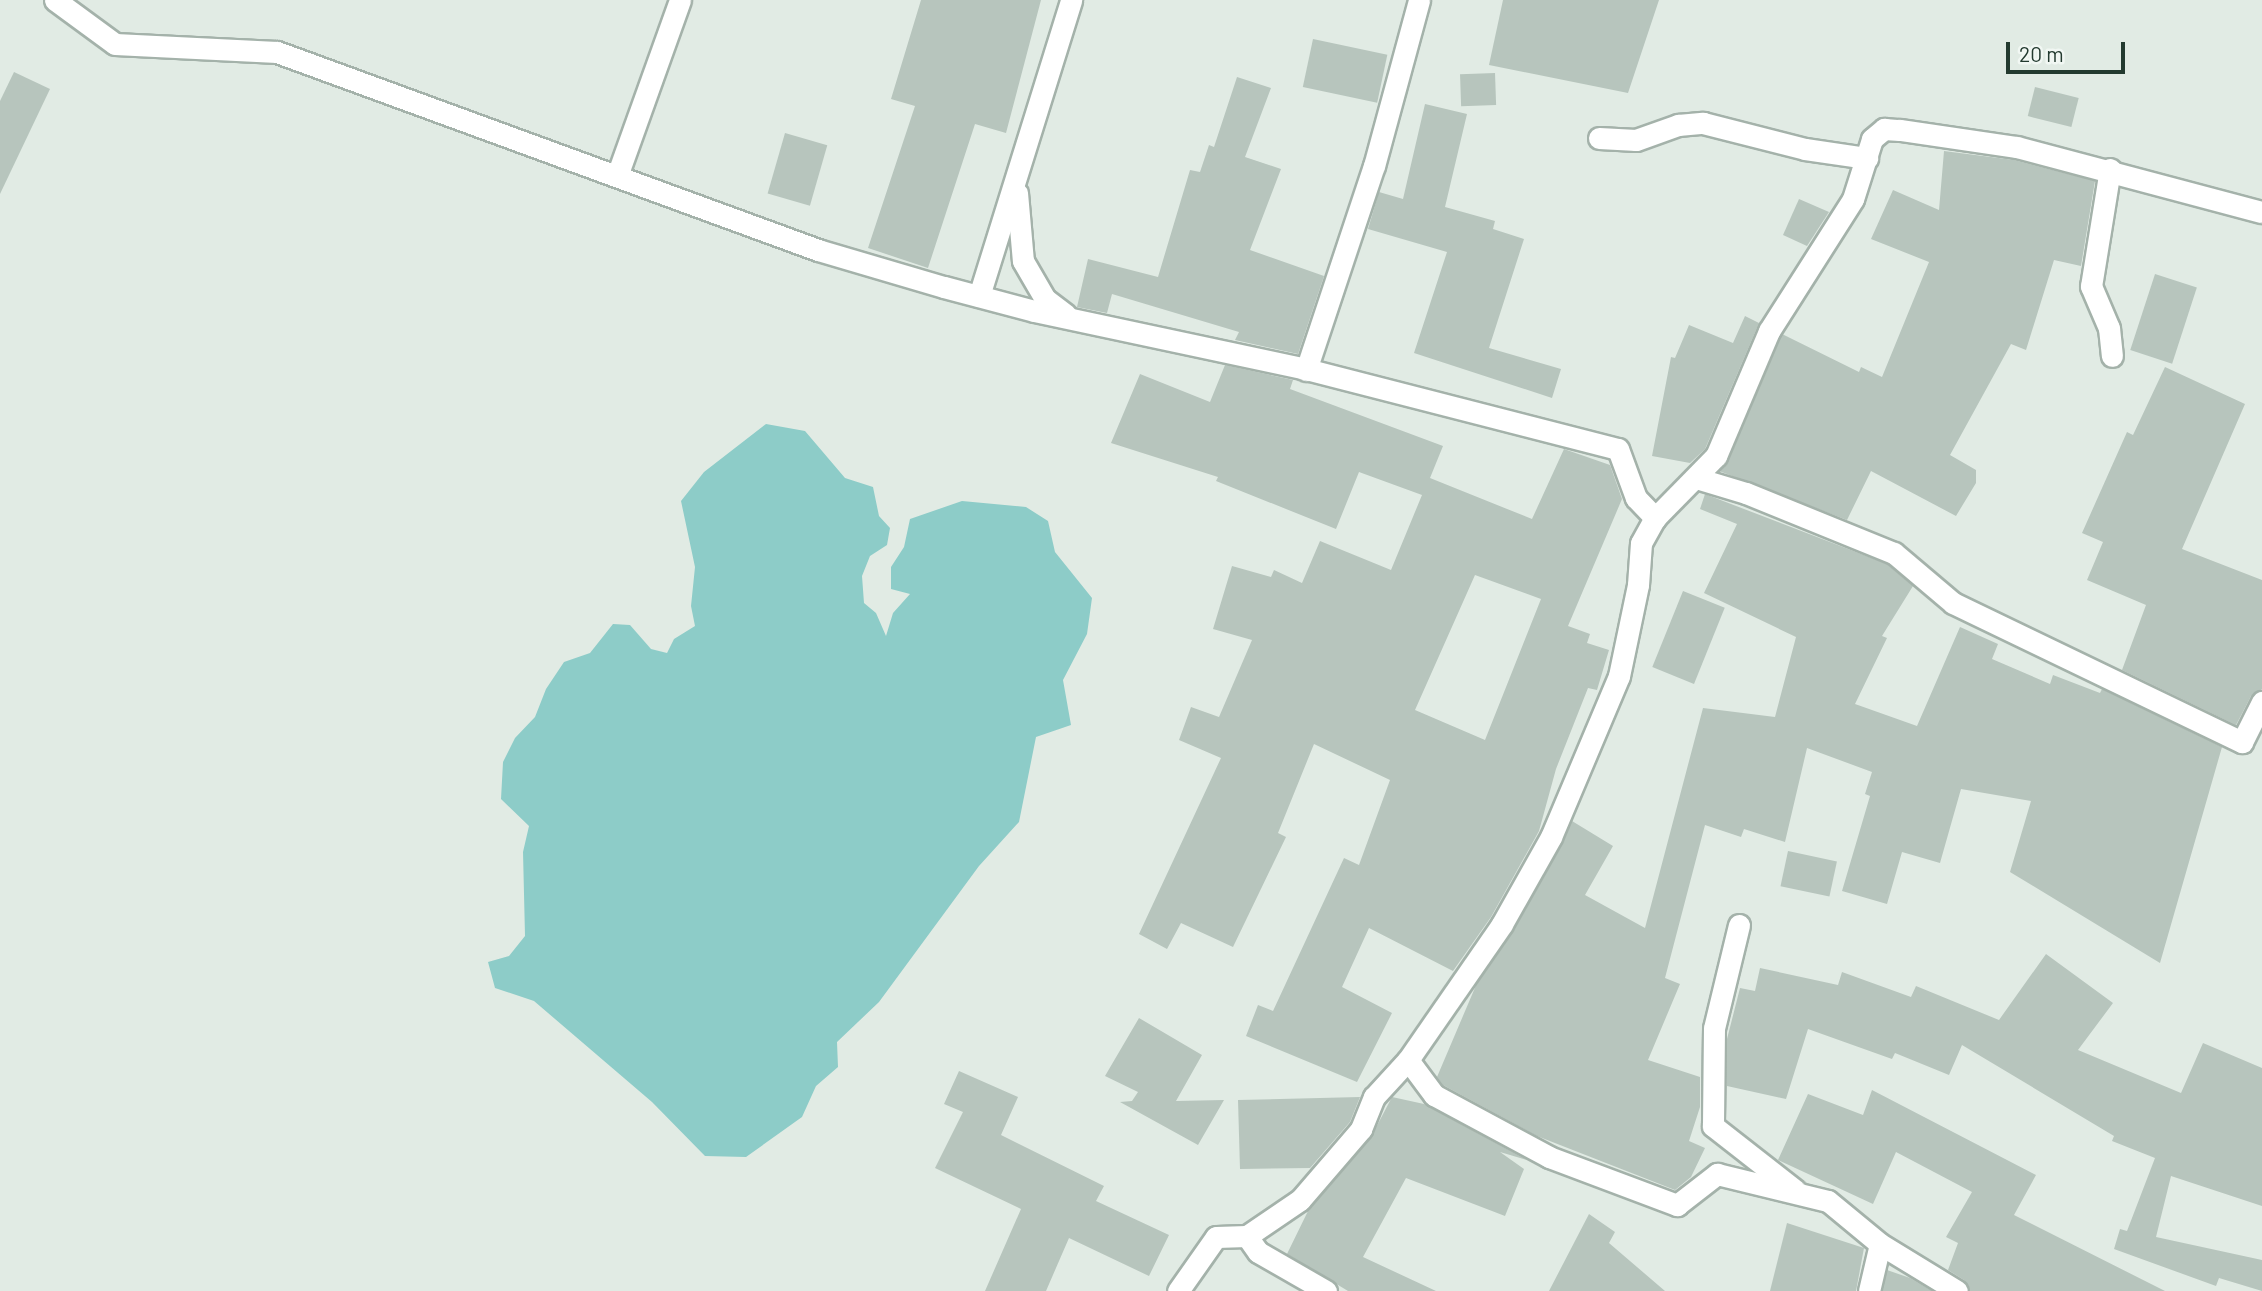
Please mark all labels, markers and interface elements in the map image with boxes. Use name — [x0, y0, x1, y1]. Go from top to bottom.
scale bar — [2010, 28, 2129, 72]
text: 20 m — [2019, 41, 2064, 66]

